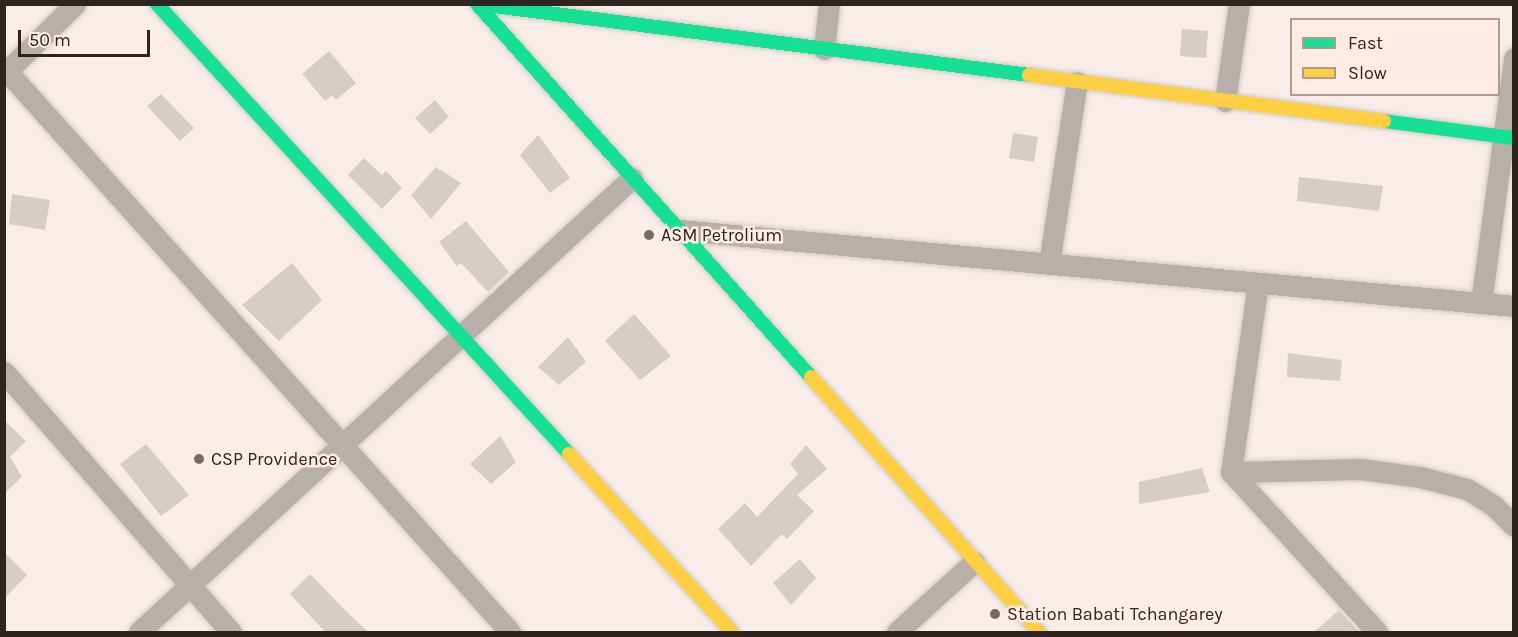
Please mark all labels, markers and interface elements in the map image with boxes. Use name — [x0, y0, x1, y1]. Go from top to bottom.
scale bar — [21, 18, 153, 56]
legend — [1290, 18, 1500, 96]
text: 50 m — [29, 29, 71, 51]
text: Fast — [1348, 32, 1383, 54]
text: Slow — [1348, 62, 1387, 84]
place label: ASM Petrolium — [661, 224, 782, 246]
marker: ASM Petrolium — [642, 228, 656, 242]
place label: CSP Providence — [211, 448, 337, 470]
marker: CSP Providence — [192, 452, 206, 466]
place label: Station Babati Tchangarey — [1007, 603, 1223, 625]
marker: Station Babati Tchangarey — [988, 607, 1002, 621]

